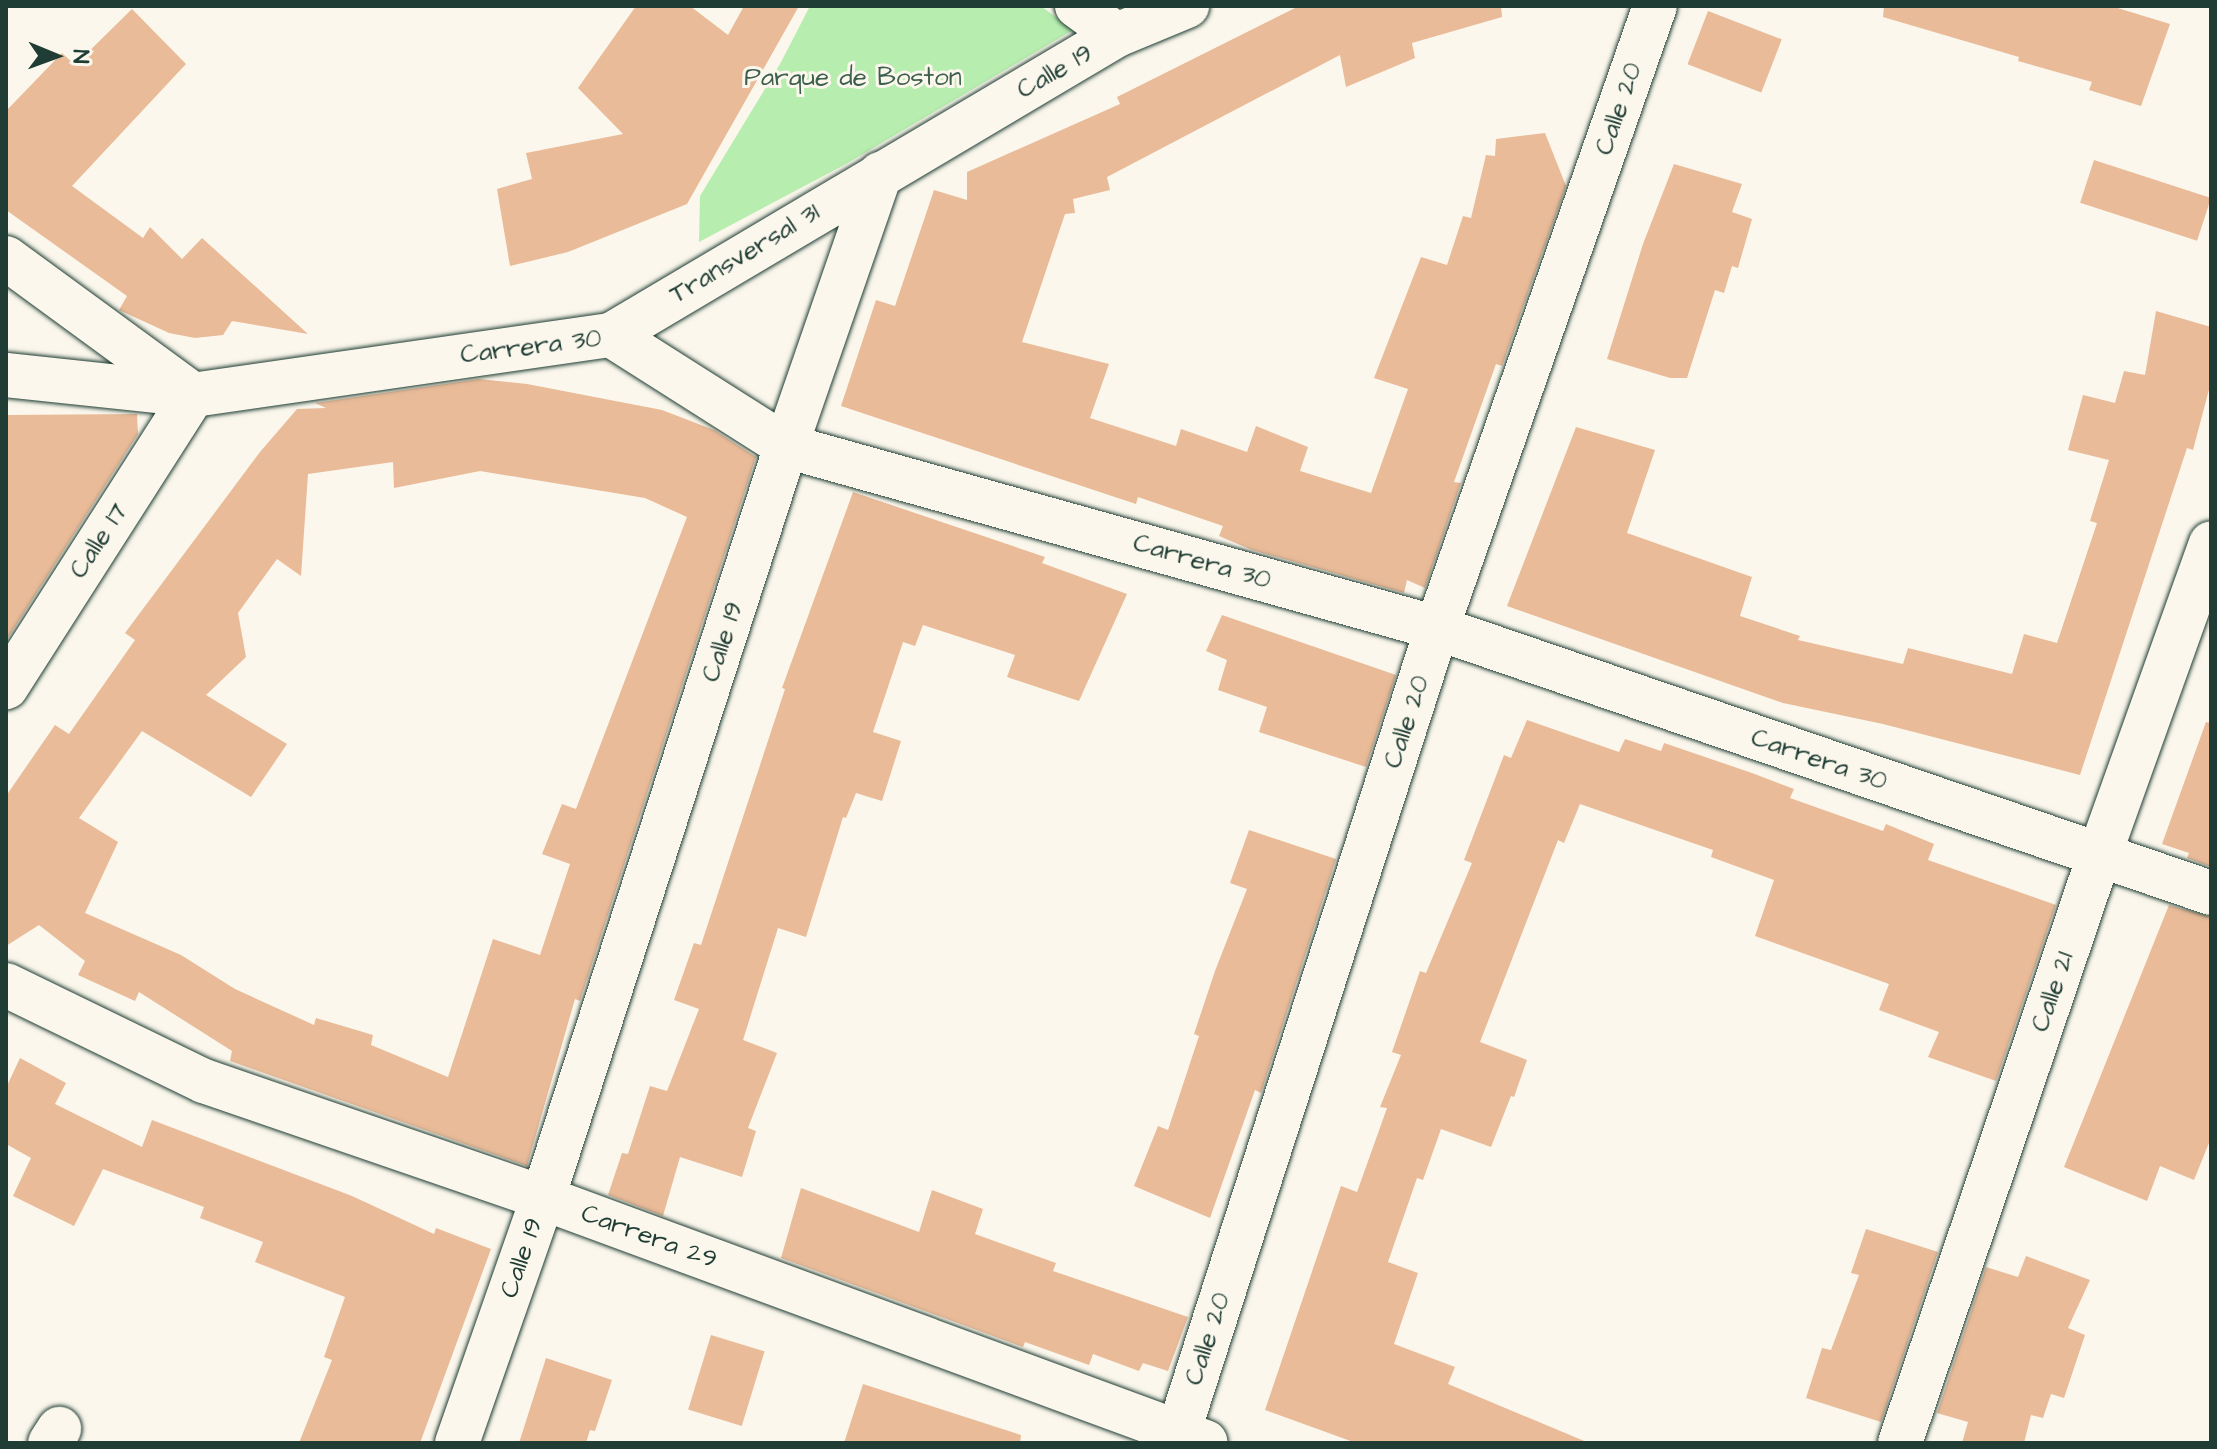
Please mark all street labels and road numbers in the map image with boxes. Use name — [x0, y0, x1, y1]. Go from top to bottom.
street label: Calle 19 — [1012, 38, 1098, 106]
street label: Calle 20 — [1589, 59, 1649, 159]
street label: Transversal 31 — [665, 197, 825, 311]
street label: Carrera 30 — [459, 323, 603, 371]
street label: Calle 17 — [63, 497, 135, 585]
street label: Carrera 30 — [1129, 527, 1275, 597]
street label: Calle 19 — [695, 598, 751, 686]
street label: Calle 20 — [1377, 672, 1437, 772]
street label: Carrera 30 — [1747, 722, 1891, 798]
street label: Calle 21 — [2025, 948, 2081, 1036]
street label: Carrera 29 — [577, 1198, 721, 1276]
street label: Calle 19 — [494, 1214, 550, 1302]
street label: Calle 20 — [1178, 1289, 1238, 1389]

